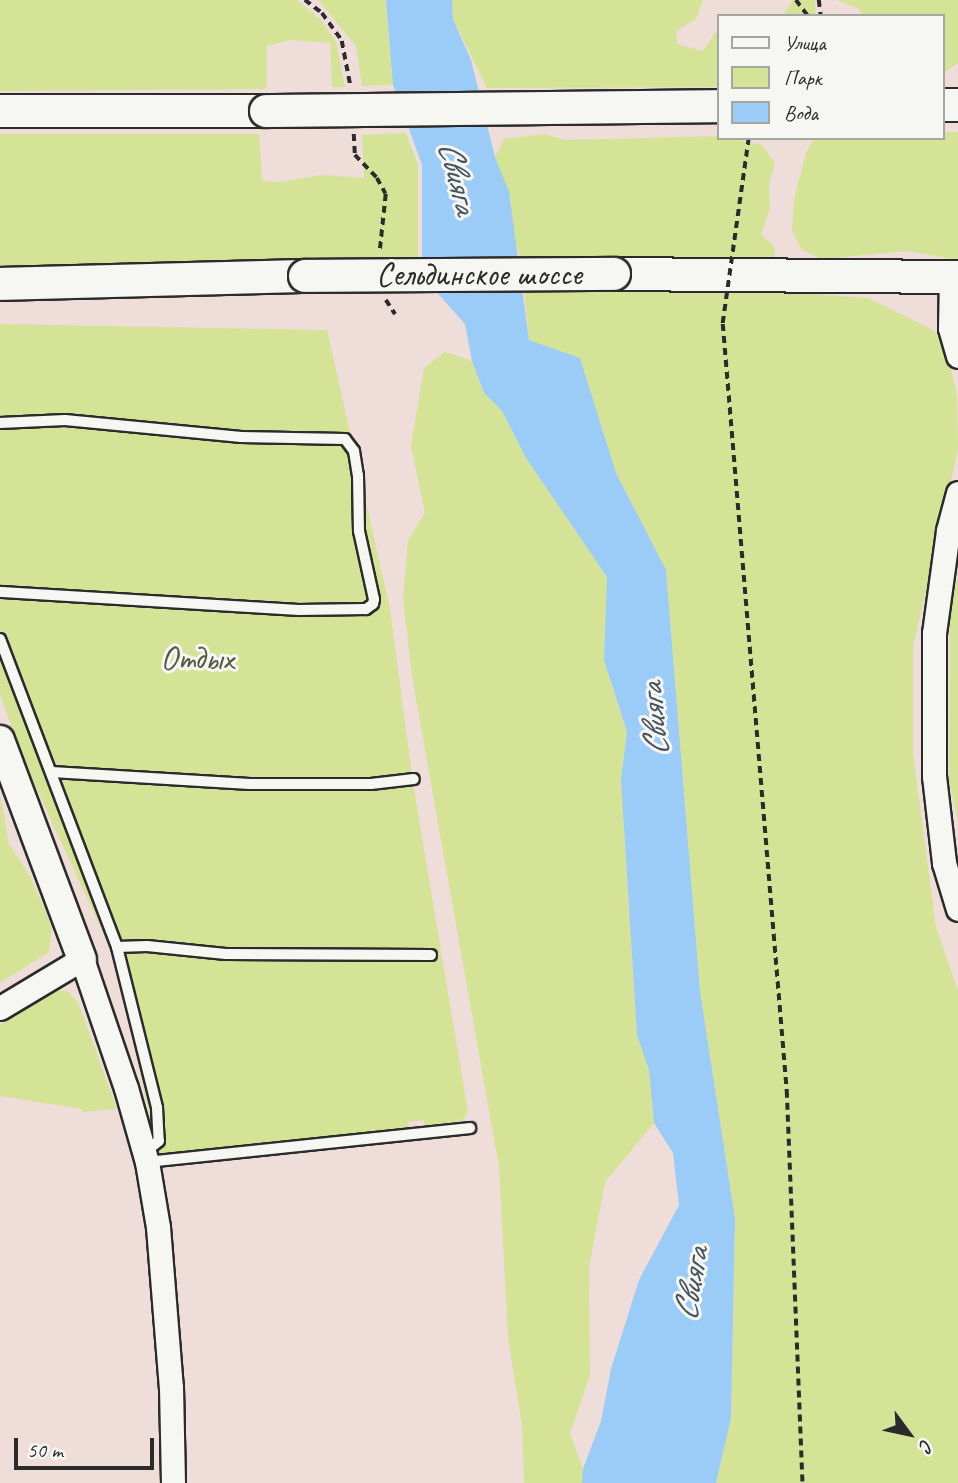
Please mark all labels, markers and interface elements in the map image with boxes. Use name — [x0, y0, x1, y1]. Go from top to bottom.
legend — [716, 14, 944, 140]
text: Улица — [784, 30, 826, 56]
text: Парк — [784, 65, 821, 91]
text: Вода — [784, 100, 818, 126]
water label: Свияга — [429, 136, 487, 218]
street label: Сельдинское шоссе — [376, 255, 582, 295]
park label: Отдых — [160, 639, 234, 679]
water label: Свияга — [630, 682, 678, 758]
water label: Свияга — [664, 1244, 718, 1324]
north arrow — [874, 1399, 944, 1469]
scale bar — [18, 1424, 158, 1468]
text: С — [914, 1435, 939, 1456]
text: 50 m — [27, 1437, 63, 1463]

